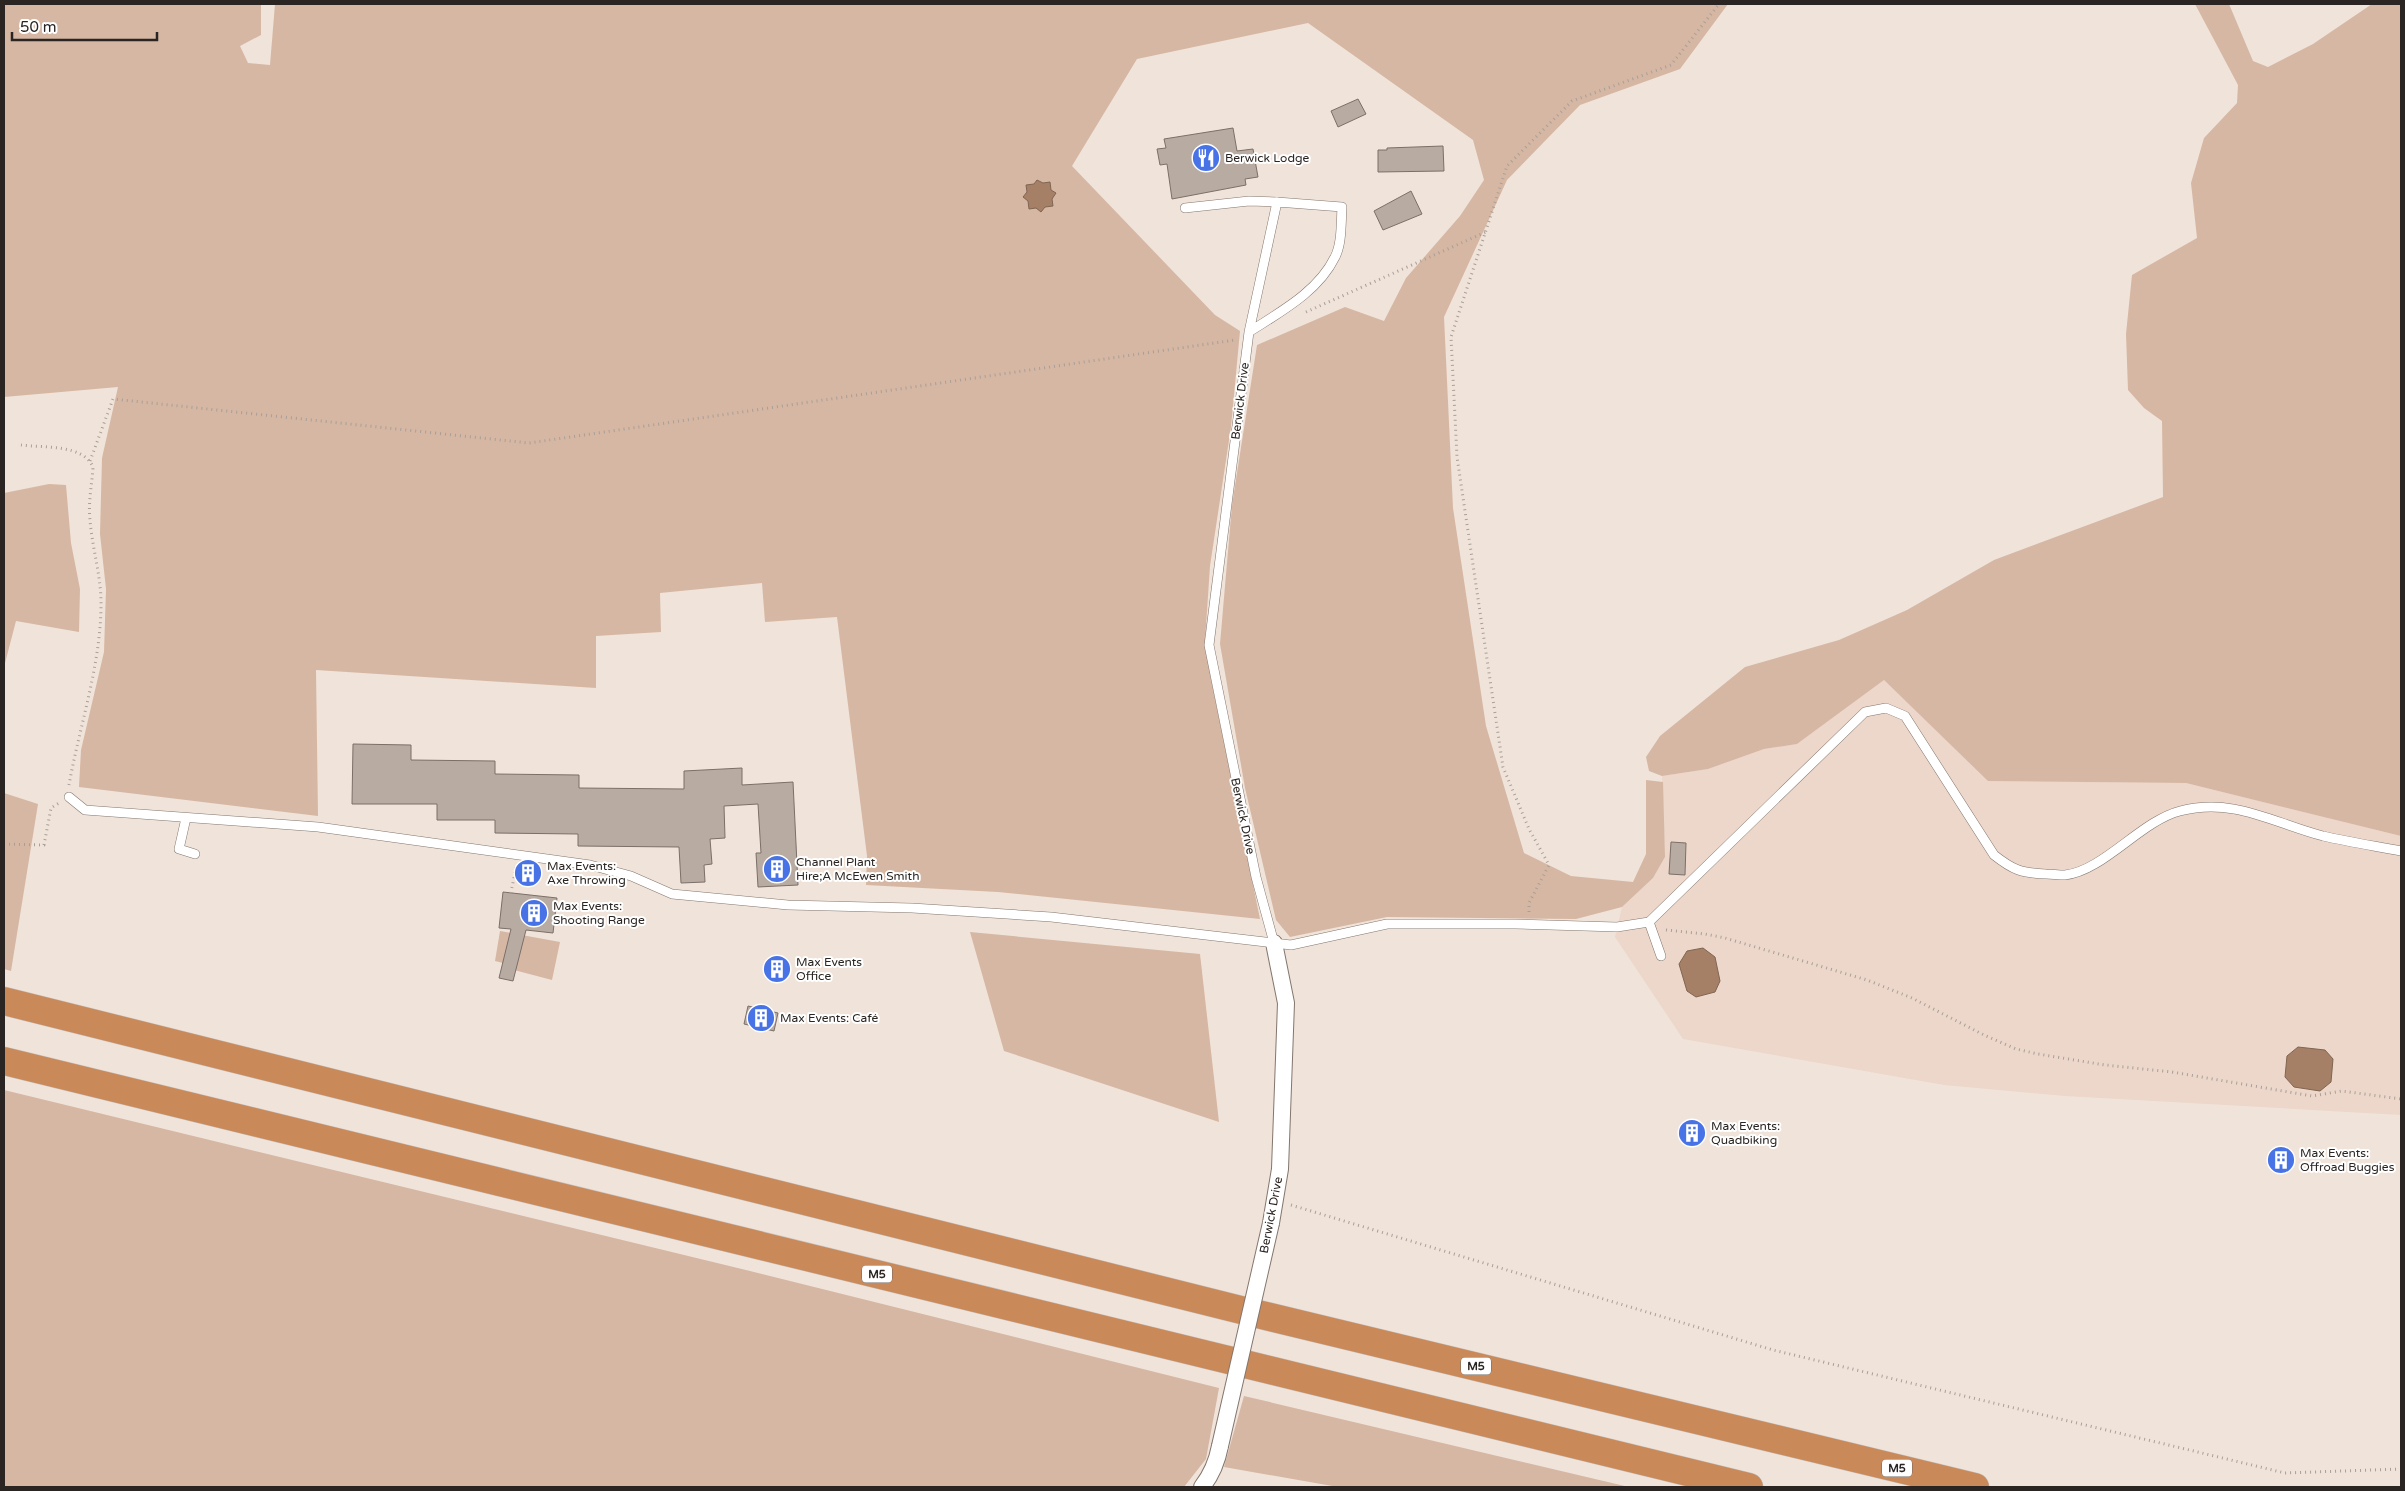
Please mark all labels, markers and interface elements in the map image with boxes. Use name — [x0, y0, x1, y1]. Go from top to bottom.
scale bar — [12, 10, 158, 42]
text: 50 m — [20, 18, 57, 36]
restaurant icon: Berwick Lodge — [1191, 143, 1221, 173]
place label: Berwick Lodge — [1225, 151, 1310, 165]
street label: Berwick Drive — [1228, 361, 1252, 440]
street label: Berwick Drive — [1228, 777, 1258, 856]
building icon: Channel Plant Hire;A McEwen Smith — [762, 854, 792, 884]
place label: Channel Plant Hire;A McEwen Smith — [796, 855, 919, 883]
building icon: Max Events: Axe Throwing — [513, 858, 543, 888]
place label: Max Events: Axe Throwing — [547, 859, 626, 887]
building icon: Max Events: Shooting Range — [519, 898, 549, 928]
place label: Max Events: Shooting Range — [553, 899, 645, 927]
building icon: Max Events Office — [762, 954, 792, 984]
place label: Max Events Office — [796, 955, 862, 983]
building icon: Max Events: Café — [746, 1003, 776, 1033]
place label: Max Events: Café — [780, 1011, 878, 1025]
building icon: Max Events: Quadbiking — [1677, 1118, 1707, 1148]
place label: Max Events: Quadbiking — [1711, 1119, 1780, 1147]
building icon: Max Events: Offroad Buggies — [2266, 1145, 2296, 1175]
place label: Max Events: Offroad Buggies — [2300, 1146, 2395, 1174]
street label: Berwick Drive — [1257, 1175, 1285, 1254]
road number: M5 — [862, 1266, 892, 1282]
road number: M5 — [1461, 1358, 1491, 1374]
road number: M5 — [1882, 1460, 1912, 1476]

